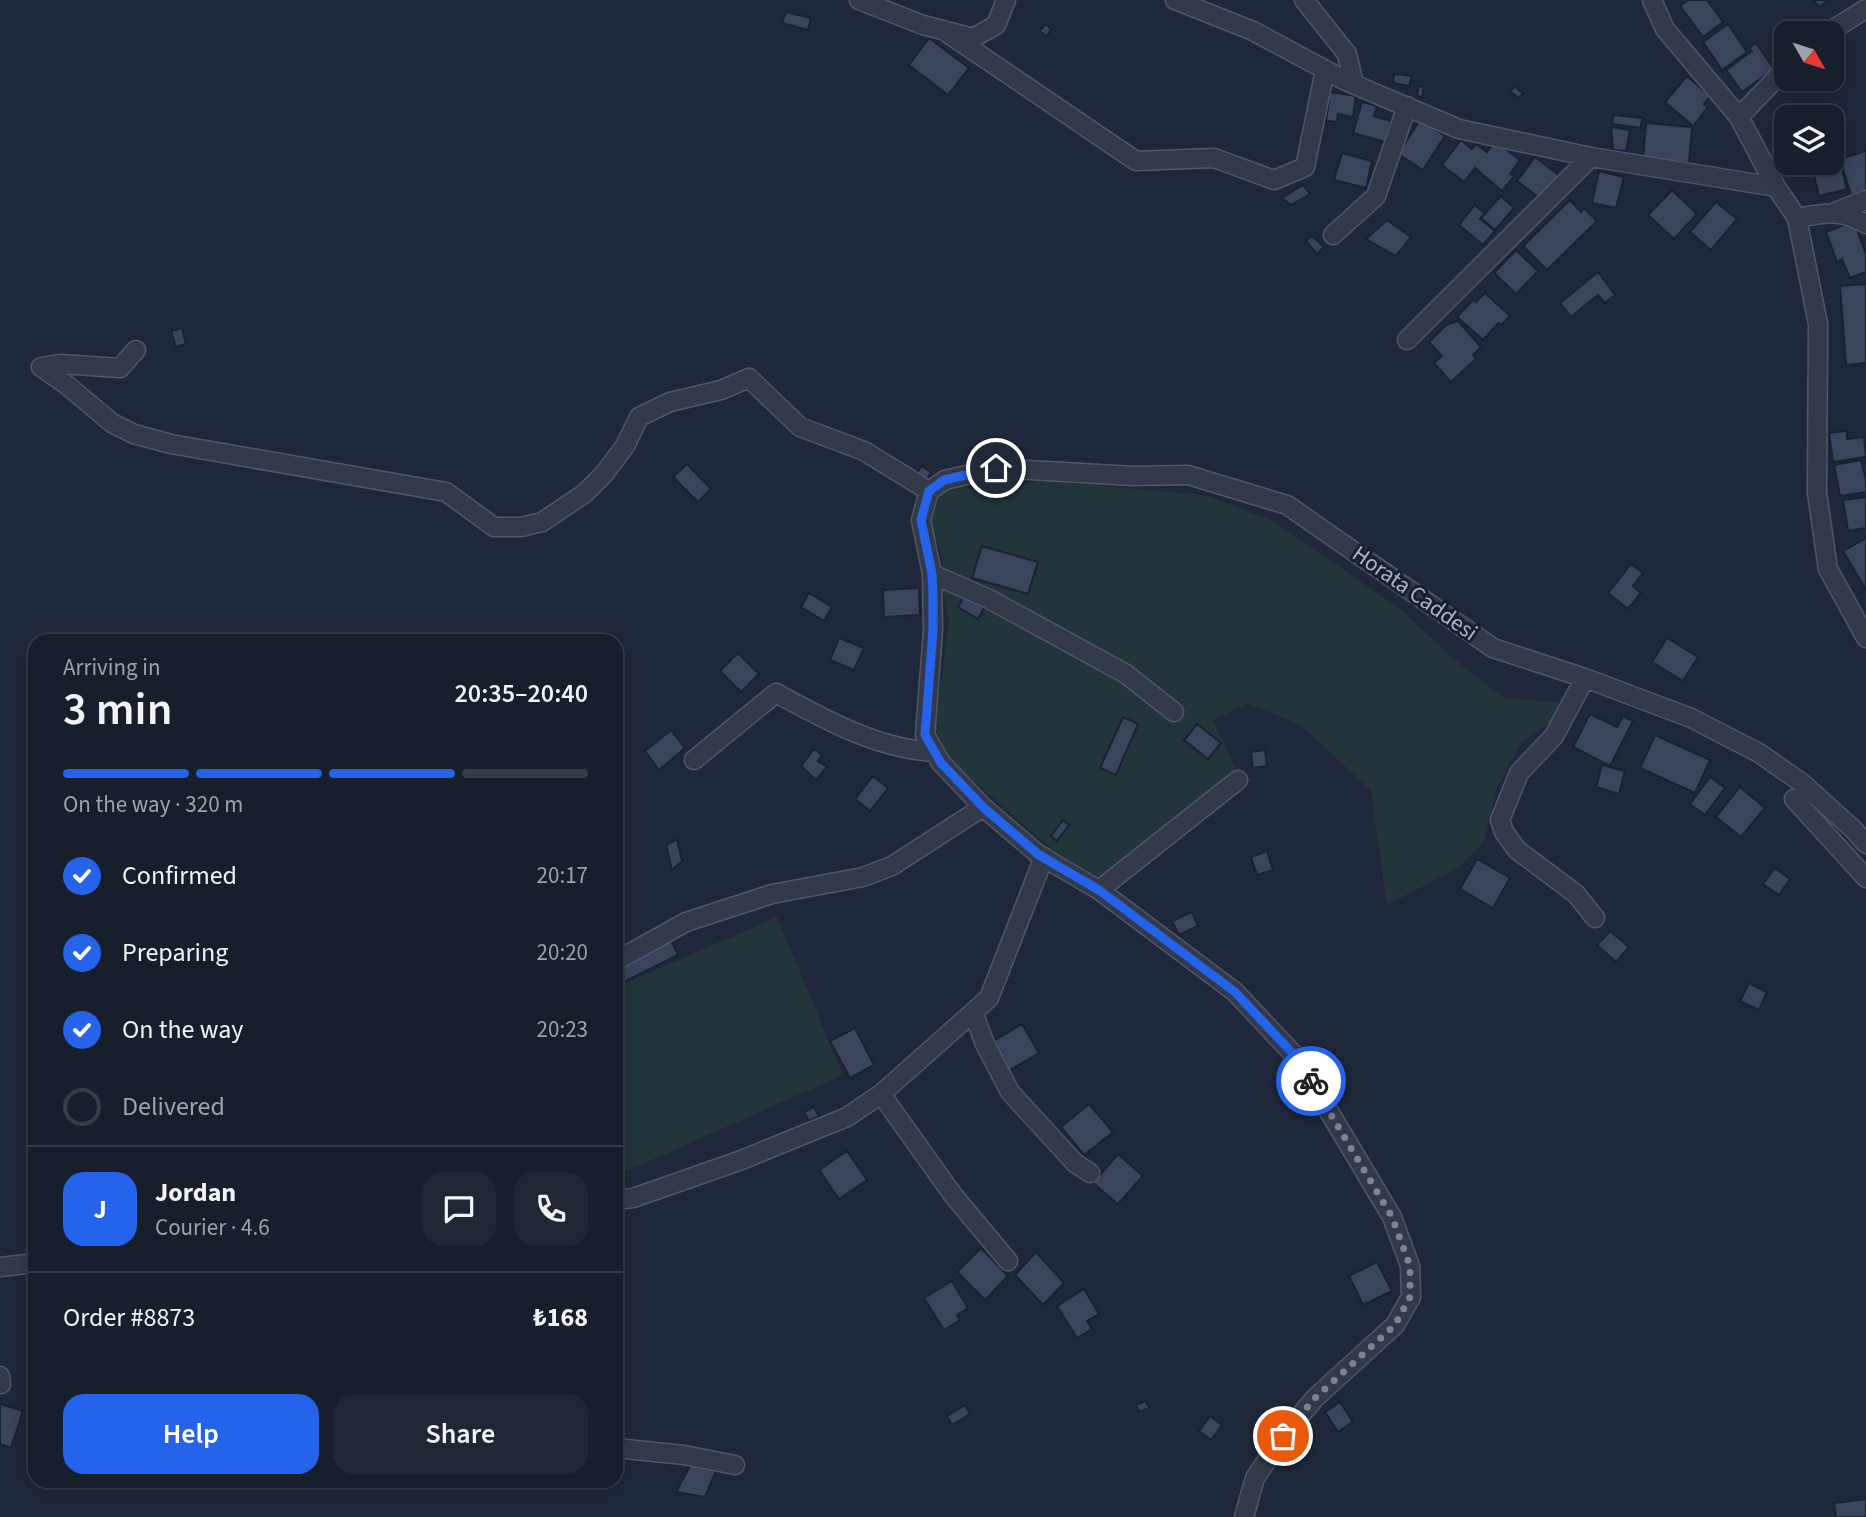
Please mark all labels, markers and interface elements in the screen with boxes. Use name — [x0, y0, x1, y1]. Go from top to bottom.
north arrow — [1774, 21, 1844, 91]
map controls — [1774, 21, 1844, 175]
button: layers — [1774, 105, 1844, 175]
pin — [966, 438, 1026, 498]
icon: home — [977, 449, 1015, 487]
street label: Horata Caddesi — [1345, 537, 1485, 649]
text: Arriving in — [63, 651, 161, 684]
text: 20:35–20:40 — [455, 675, 588, 712]
text: 3 min — [63, 677, 172, 742]
text: On the way · 320 m — [63, 788, 243, 821]
icon: check — [63, 857, 101, 895]
text: Confirmed — [122, 857, 237, 894]
text: 20:17 — [537, 859, 588, 892]
icon: check — [63, 934, 101, 972]
text: Preparing — [122, 934, 228, 971]
text: 20:20 — [537, 936, 588, 969]
icon: check — [63, 1011, 101, 1049]
text: On the way — [122, 1011, 243, 1048]
text: 20:23 — [537, 1013, 588, 1046]
courier — [1276, 1046, 1346, 1116]
icon: bike — [1292, 1062, 1330, 1100]
text: Delivered — [122, 1088, 225, 1125]
button: chat — [422, 1172, 496, 1246]
button: phone — [514, 1172, 588, 1246]
text: Jordan — [155, 1174, 236, 1211]
text: J — [93, 1191, 107, 1228]
text: Courier · 4.6 — [155, 1211, 270, 1244]
text: Order #8873 — [63, 1299, 195, 1336]
text: ₺168 — [533, 1299, 588, 1336]
button: Help — [63, 1394, 319, 1474]
button: Share — [333, 1394, 588, 1474]
pin — [1253, 1406, 1313, 1466]
icon: bag — [1264, 1417, 1302, 1455]

